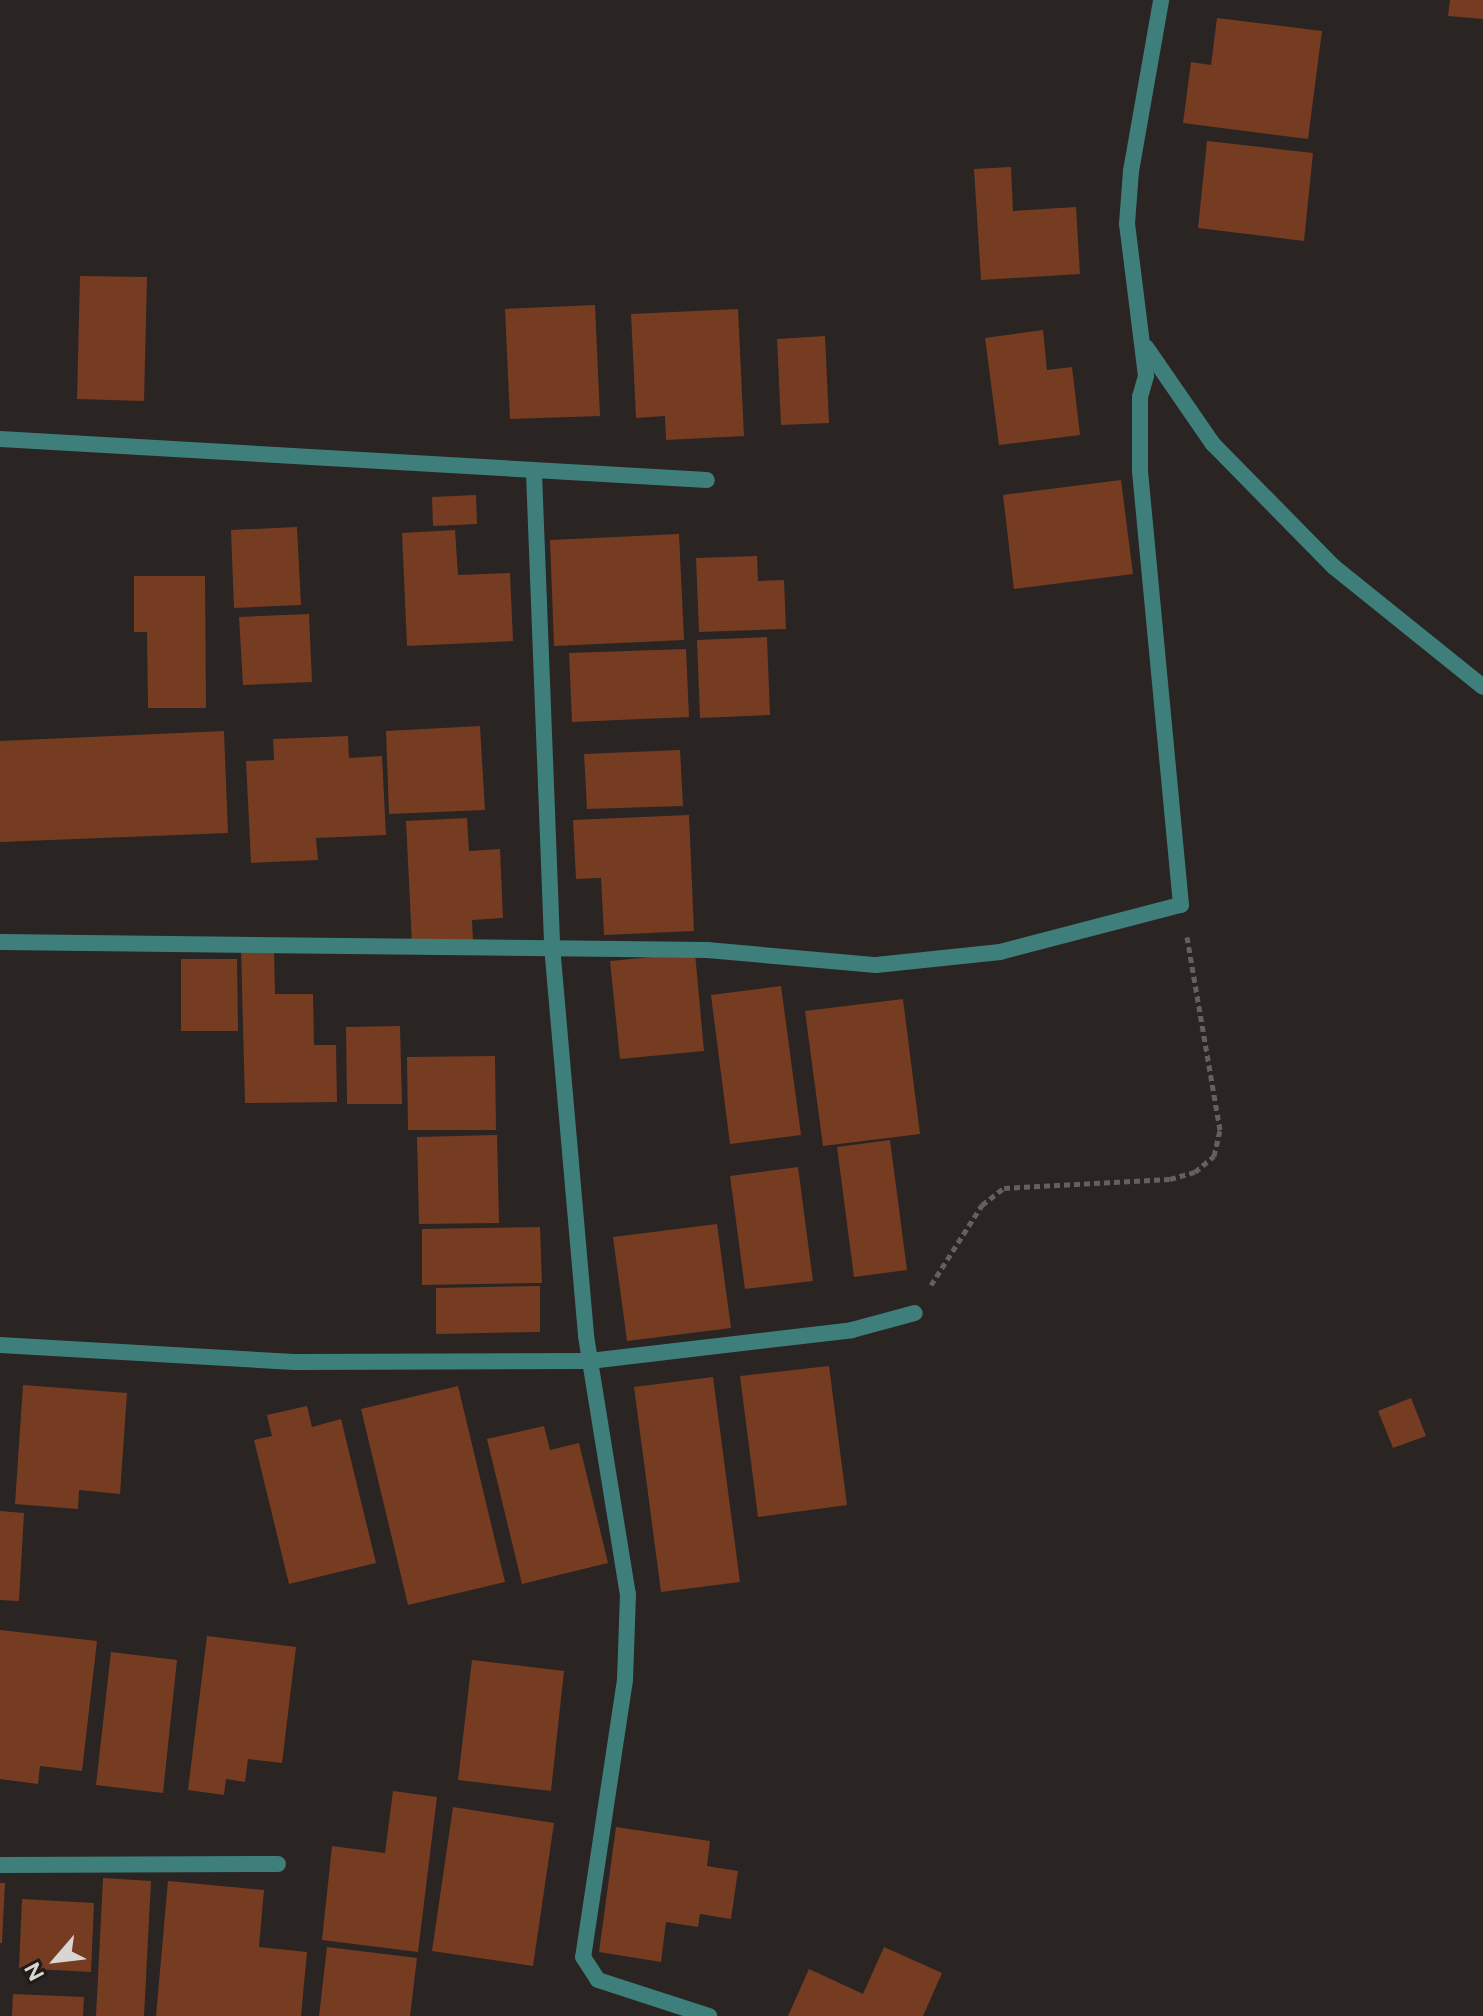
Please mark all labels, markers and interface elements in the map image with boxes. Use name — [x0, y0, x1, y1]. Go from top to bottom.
north arrow — [16, 1920, 96, 2000]
text: N — [18, 1958, 50, 1985]

